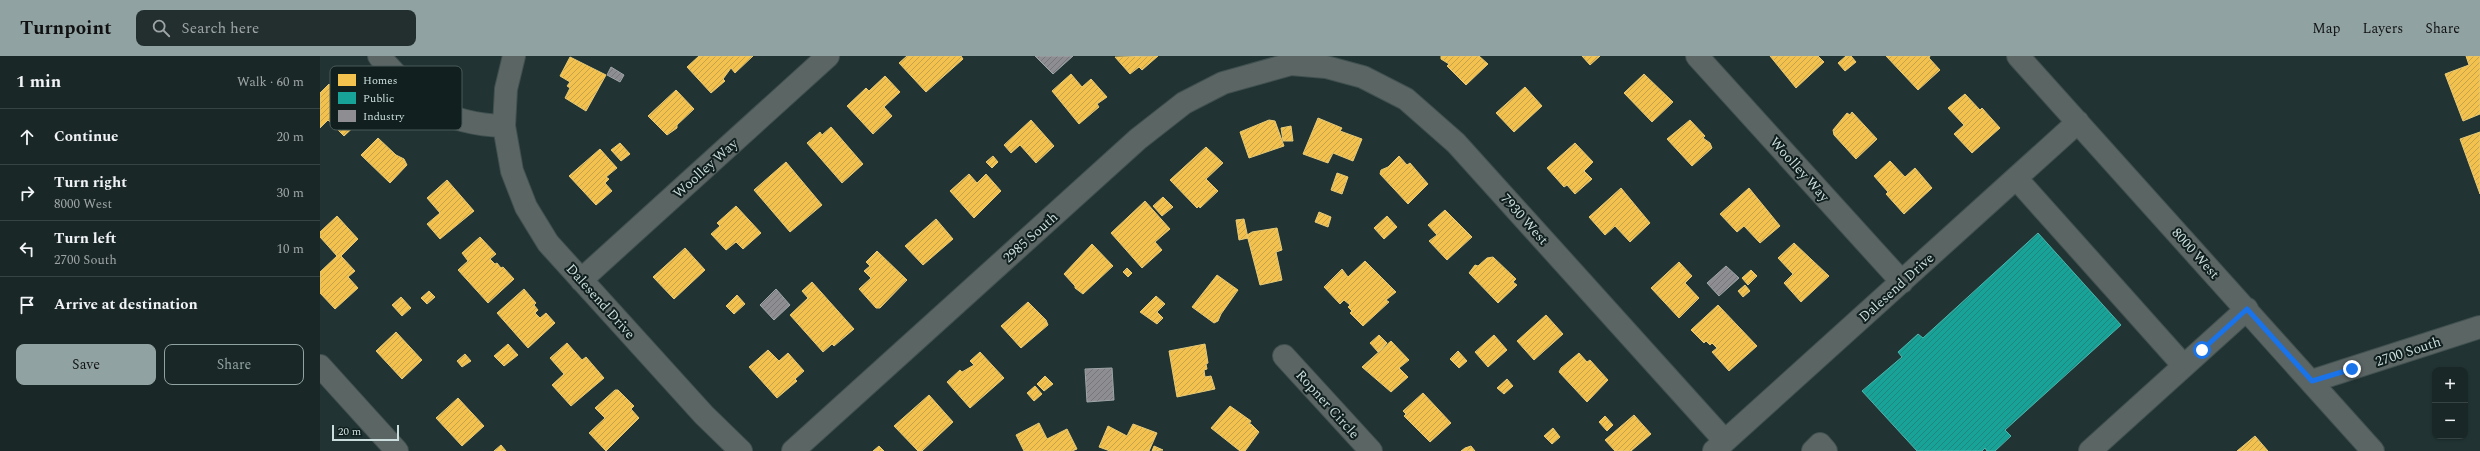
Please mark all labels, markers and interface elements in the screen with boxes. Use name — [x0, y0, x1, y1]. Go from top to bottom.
search box — [136, 10, 416, 46]
text: Turnpoint — [20, 14, 112, 43]
icon: search — [150, 17, 172, 39]
text: Search here — [182, 17, 259, 40]
text: Map — [2312, 18, 2341, 39]
text: Layers — [2363, 18, 2403, 39]
text: Share — [2425, 18, 2460, 39]
legend — [330, 66, 462, 130]
text: 1 min — [16, 69, 61, 95]
text: Walk · 60 m — [237, 72, 304, 92]
text: Homes — [363, 72, 397, 89]
text: Public — [363, 90, 394, 107]
text: Industry — [363, 108, 405, 125]
text: Continue — [54, 125, 119, 148]
icon: ahead — [16, 126, 38, 148]
text: 20 m — [277, 127, 304, 147]
street label: Woolley Way — [1765, 132, 1835, 207]
street label: Woolley Way — [668, 133, 743, 203]
text: Turn right — [54, 171, 127, 194]
icon: right — [16, 182, 38, 204]
text: 30 m — [277, 183, 304, 203]
street label: 7930 West — [1496, 189, 1553, 250]
text: 8000 West — [54, 194, 112, 214]
street label: 2985 South — [998, 207, 1063, 268]
street label: 8000 West — [2167, 223, 2224, 284]
text: Turn left — [54, 227, 116, 250]
icon: left — [16, 238, 38, 260]
text: 10 m — [277, 239, 304, 259]
street label: Dalesend Drive — [1854, 248, 1939, 327]
text: 2700 South — [54, 250, 117, 270]
street label: Dalesend Drive — [561, 259, 640, 344]
text: Arrive at destination — [54, 293, 198, 316]
icon: arrive — [16, 294, 38, 316]
street label: 2700 South — [2373, 331, 2444, 372]
route start — [2193, 341, 2211, 359]
button: Save — [16, 344, 156, 385]
button: Share — [164, 344, 304, 385]
route end — [2343, 360, 2361, 378]
street label: Ropner Circle — [1291, 365, 1364, 444]
map controls — [2432, 367, 2468, 439]
button: + — [2432, 367, 2468, 403]
button: − — [2432, 403, 2468, 439]
scale bar — [332, 423, 399, 442]
text: 20 m — [338, 423, 361, 440]

